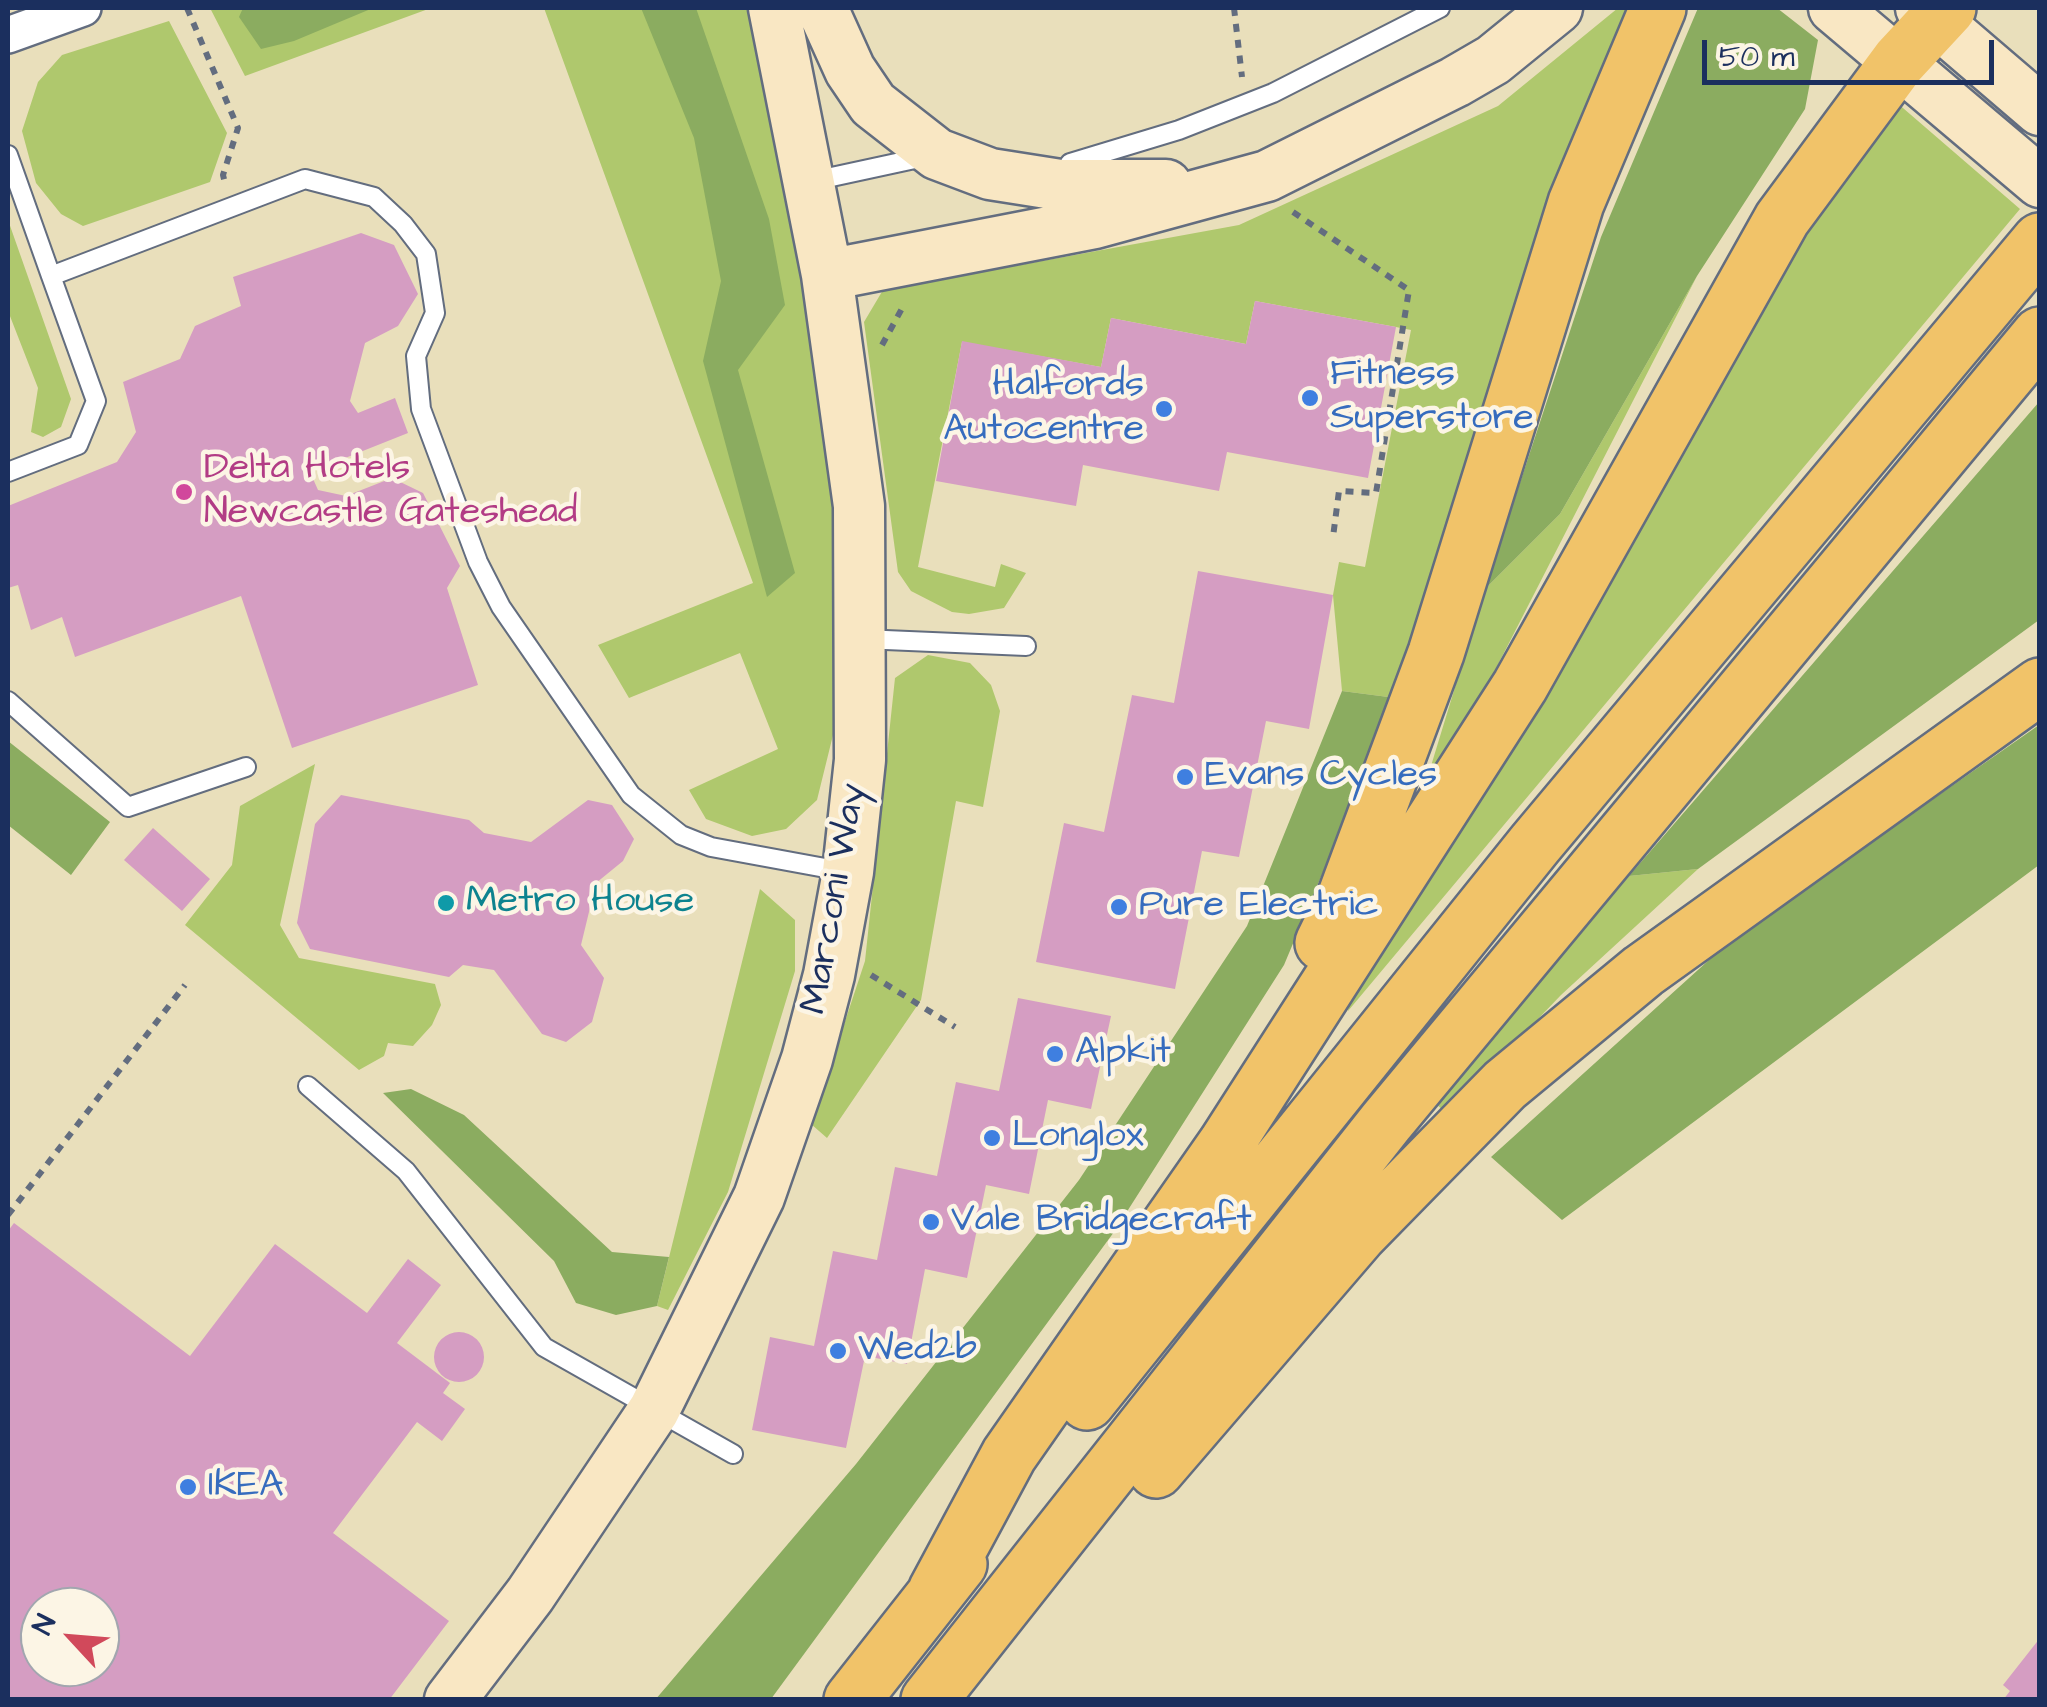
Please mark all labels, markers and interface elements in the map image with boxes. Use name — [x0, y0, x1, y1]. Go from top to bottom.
scale bar — [1707, 20, 2000, 82]
text: 50 m — [1719, 36, 1795, 78]
place label: Fitness Superstore — [1330, 353, 1534, 442]
place label: Halfords Autocentre — [943, 364, 1144, 454]
marker: Fitness Superstore — [1299, 387, 1321, 409]
marker: Halfords Autocentre — [1153, 398, 1175, 420]
place label: Delta Hotels Newcastle Gateshead — [204, 447, 578, 536]
marker: Delta Hotels Newcastle Gateshead — [173, 481, 195, 503]
place label: Evans Cycles — [1205, 754, 1437, 800]
marker: Evans Cycles — [1174, 766, 1196, 788]
street label: Marconi Way — [793, 780, 879, 1018]
place label: Metro House — [466, 880, 694, 926]
place label: Pure Electric — [1139, 884, 1378, 930]
marker: Metro House — [435, 892, 457, 914]
marker: Pure Electric — [1108, 896, 1130, 918]
place label: Alpkit — [1075, 1031, 1171, 1077]
marker: Alpkit — [1044, 1043, 1066, 1065]
place label: Longlox — [1012, 1115, 1144, 1161]
marker: Longlox — [981, 1127, 1003, 1149]
place label: Vale Bridgecraft — [951, 1199, 1252, 1245]
marker: Vale Bridgecraft — [920, 1211, 942, 1233]
place label: Wed2b — [858, 1328, 977, 1374]
marker: Wed2b — [827, 1340, 849, 1362]
place label: IKEA — [208, 1464, 284, 1510]
marker: IKEA — [177, 1476, 199, 1498]
north arrow — [20, 1587, 120, 1687]
text: N — [23, 1608, 66, 1641]

